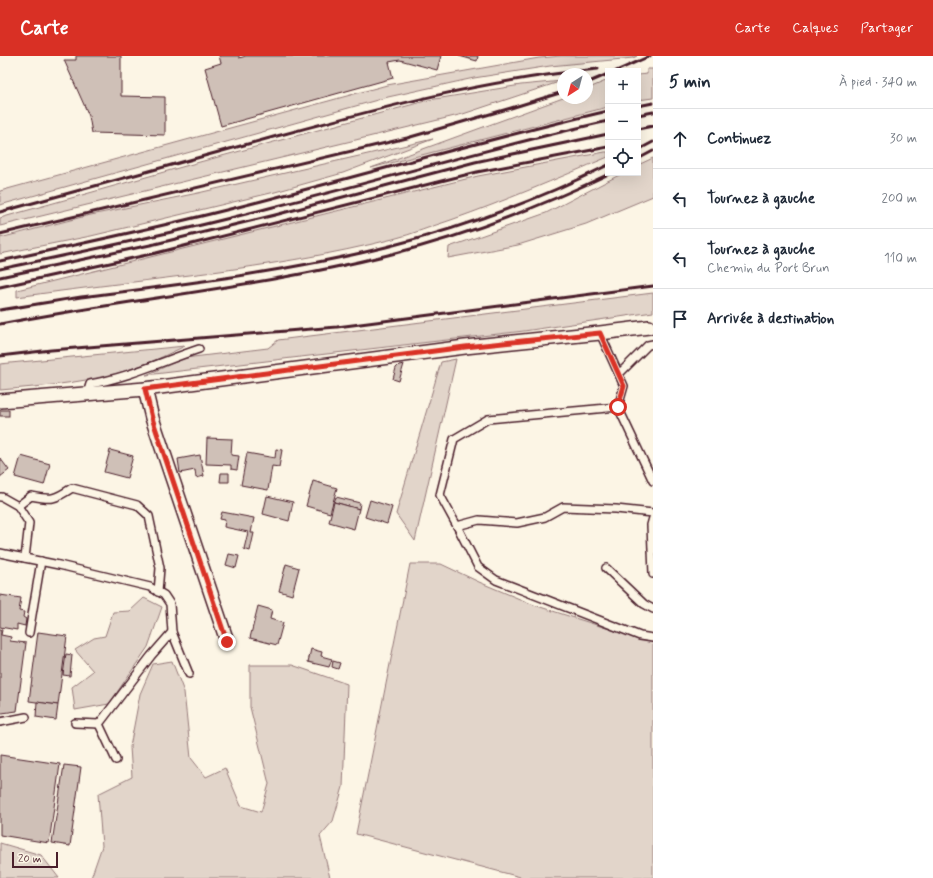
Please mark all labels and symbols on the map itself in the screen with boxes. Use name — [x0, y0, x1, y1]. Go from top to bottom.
north arrow — [557, 68, 593, 104]
route start — [609, 398, 627, 416]
route end — [218, 633, 236, 651]
scale bar — [12, 850, 58, 869]

